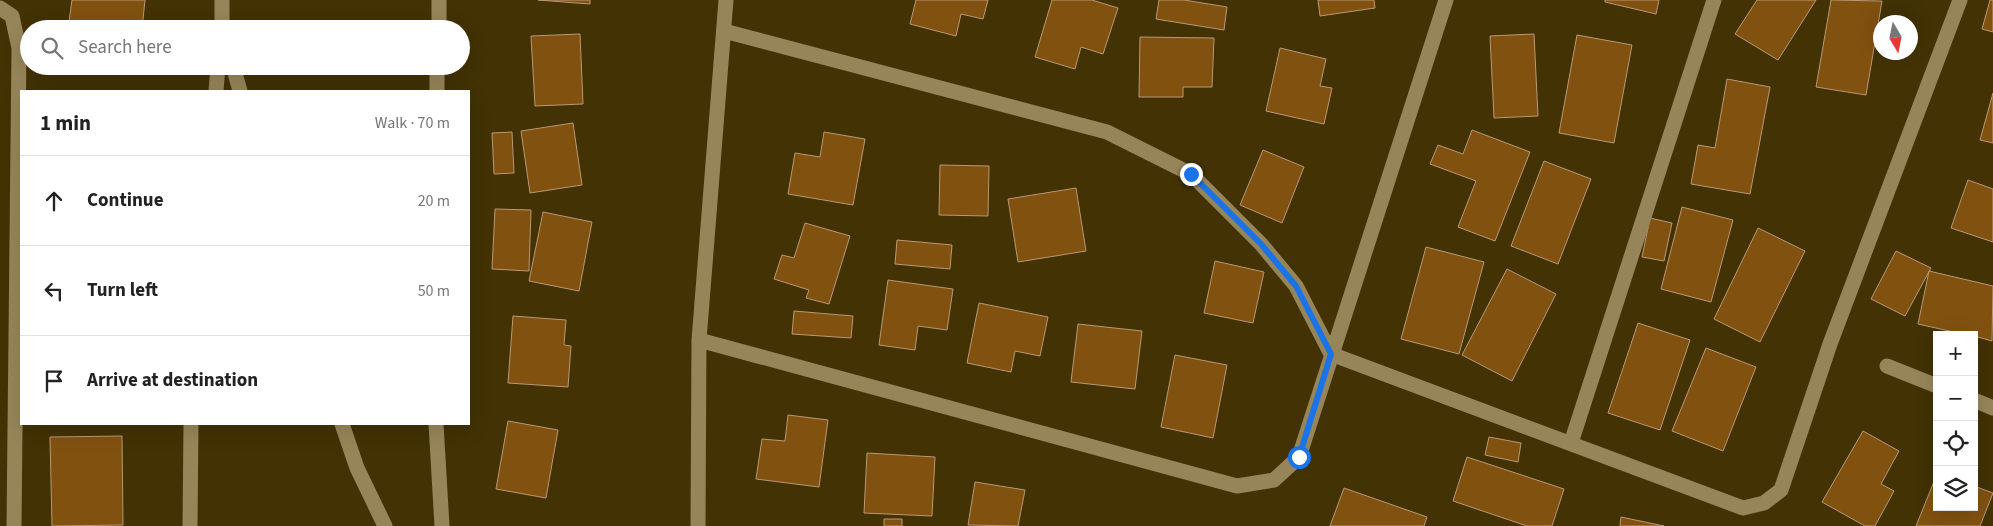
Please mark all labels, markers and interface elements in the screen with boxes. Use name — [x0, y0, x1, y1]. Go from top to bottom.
north arrow — [1873, 15, 1918, 60]
search box — [20, 20, 470, 75]
icon: search — [38, 34, 66, 62]
text: Search here — [78, 34, 172, 61]
text: 1 min — [40, 108, 91, 138]
text: Walk · 70 m — [375, 112, 450, 134]
route end — [1180, 163, 1203, 186]
icon: ahead — [40, 187, 68, 215]
text: Continue — [87, 187, 164, 214]
text: 20 m — [418, 190, 450, 212]
icon: left — [40, 277, 68, 305]
text: Turn left — [87, 277, 158, 304]
text: 50 m — [418, 280, 450, 302]
map controls — [1933, 331, 1978, 511]
button: + — [1933, 331, 1978, 376]
icon: arrive — [40, 367, 68, 395]
text: Arrive at destination — [87, 367, 258, 394]
button: − — [1933, 376, 1978, 421]
button: locate — [1933, 421, 1978, 466]
route start — [1288, 446, 1311, 469]
button: layers — [1933, 466, 1978, 511]

